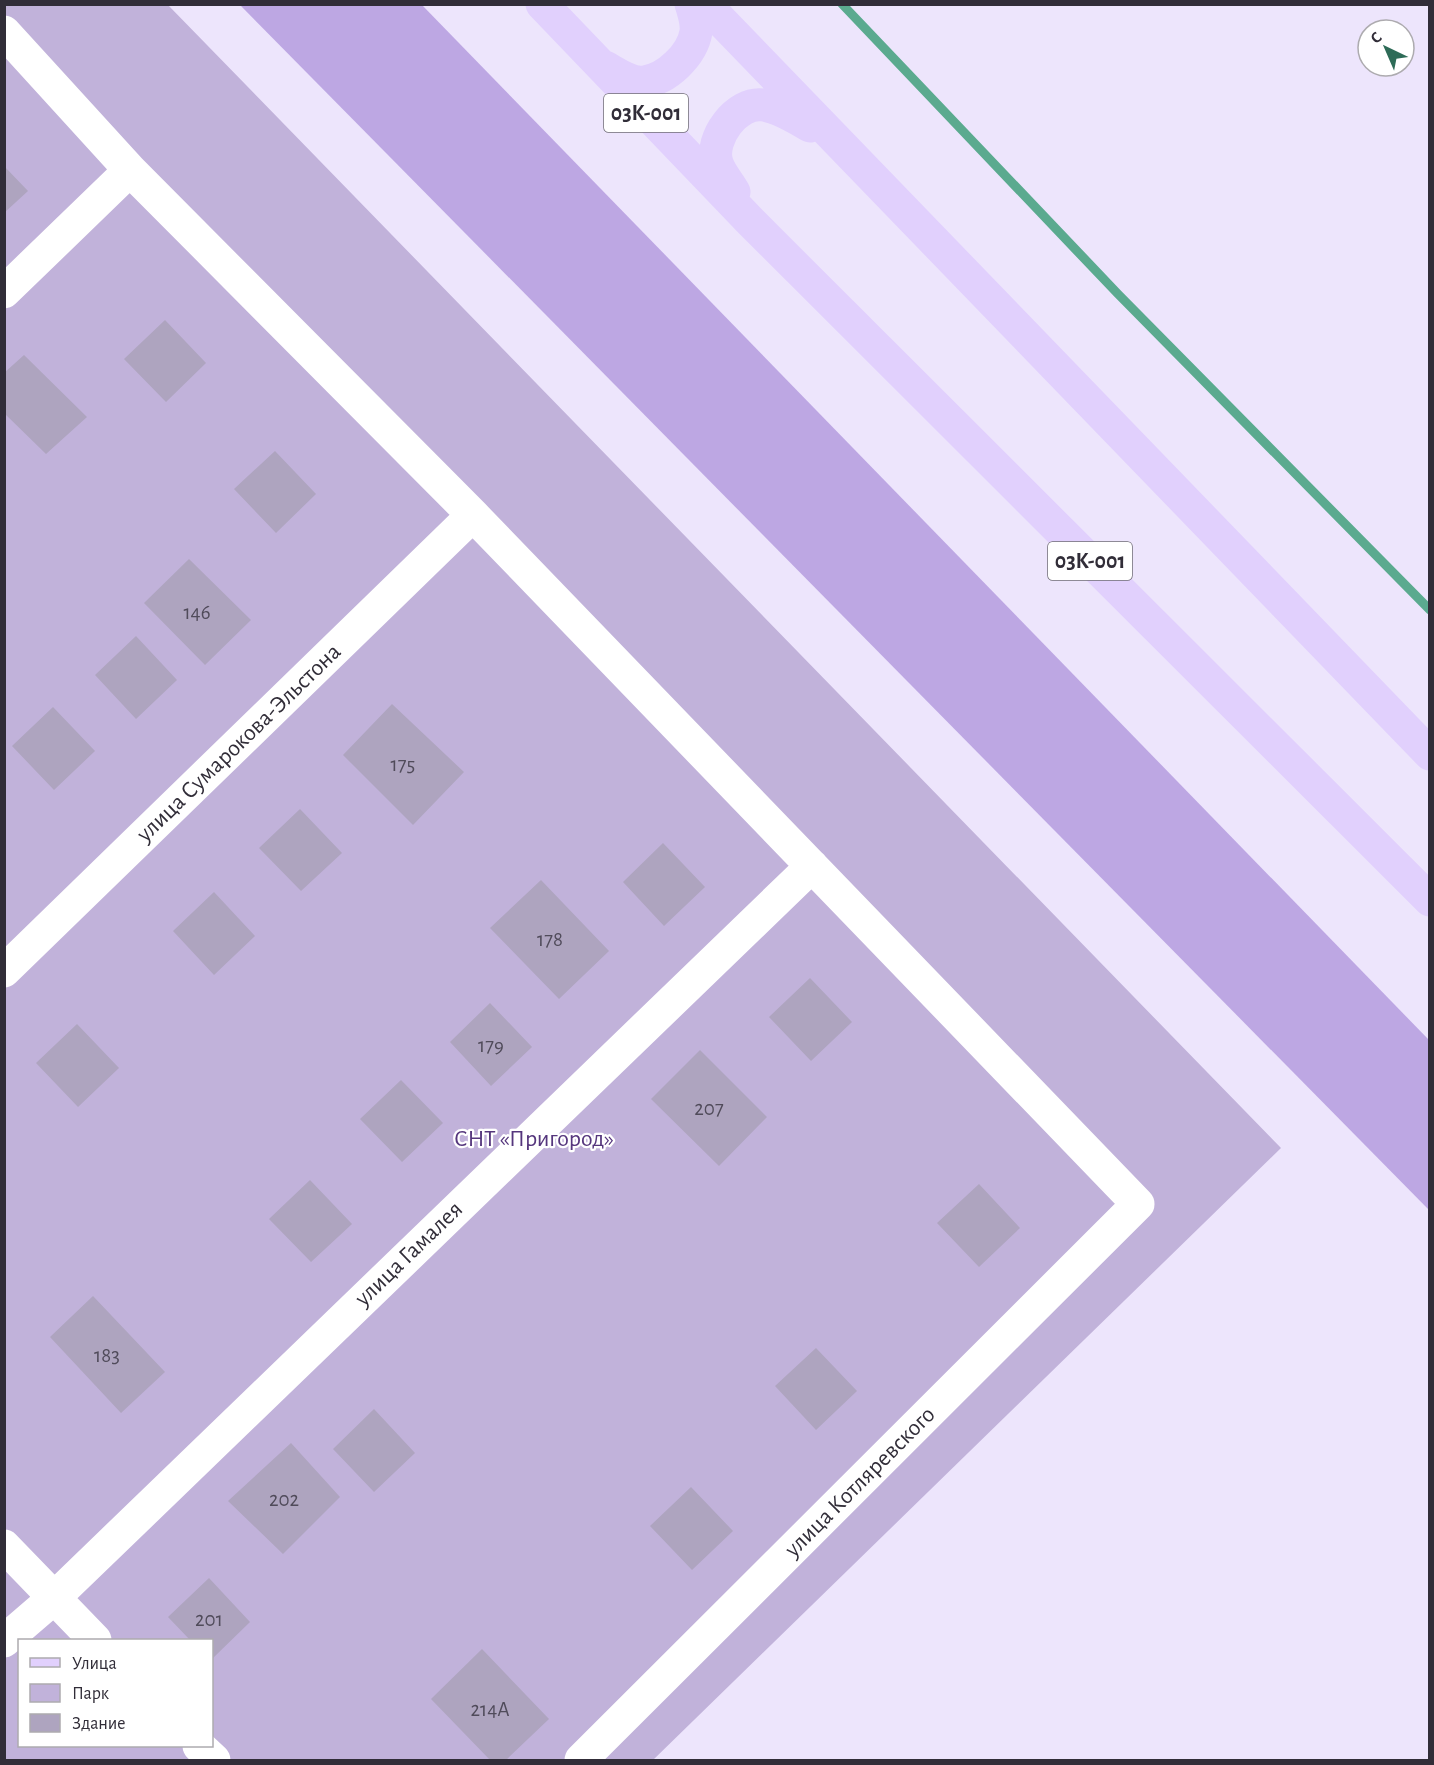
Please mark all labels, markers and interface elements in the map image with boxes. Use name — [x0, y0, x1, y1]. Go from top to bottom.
north arrow — [1356, 18, 1416, 78]
text: С — [1368, 29, 1385, 47]
road number: 03К-001 — [604, 94, 688, 132]
road number: 03К-001 — [1048, 542, 1132, 580]
house number: 146 — [183, 602, 211, 623]
street label: улица Сумарокова-Эльстона — [132, 639, 346, 847]
house number: 175 — [391, 754, 415, 775]
house number: 178 — [537, 929, 563, 950]
house number: 179 — [478, 1035, 504, 1056]
house number: 207 — [694, 1098, 724, 1119]
park label: СНТ «Пригород» — [454, 1127, 614, 1151]
street label: улица Гамалея — [350, 1197, 467, 1312]
house number: 183 — [94, 1345, 120, 1366]
street label: улица Котляревского — [780, 1402, 940, 1562]
house number: 202 — [269, 1489, 299, 1510]
house number: 201 — [195, 1609, 223, 1630]
legend — [18, 1639, 213, 1747]
text: Улица — [72, 1655, 117, 1673]
text: Парк — [72, 1685, 110, 1703]
house number: 214А — [470, 1699, 510, 1720]
text: Здание — [72, 1715, 126, 1733]

